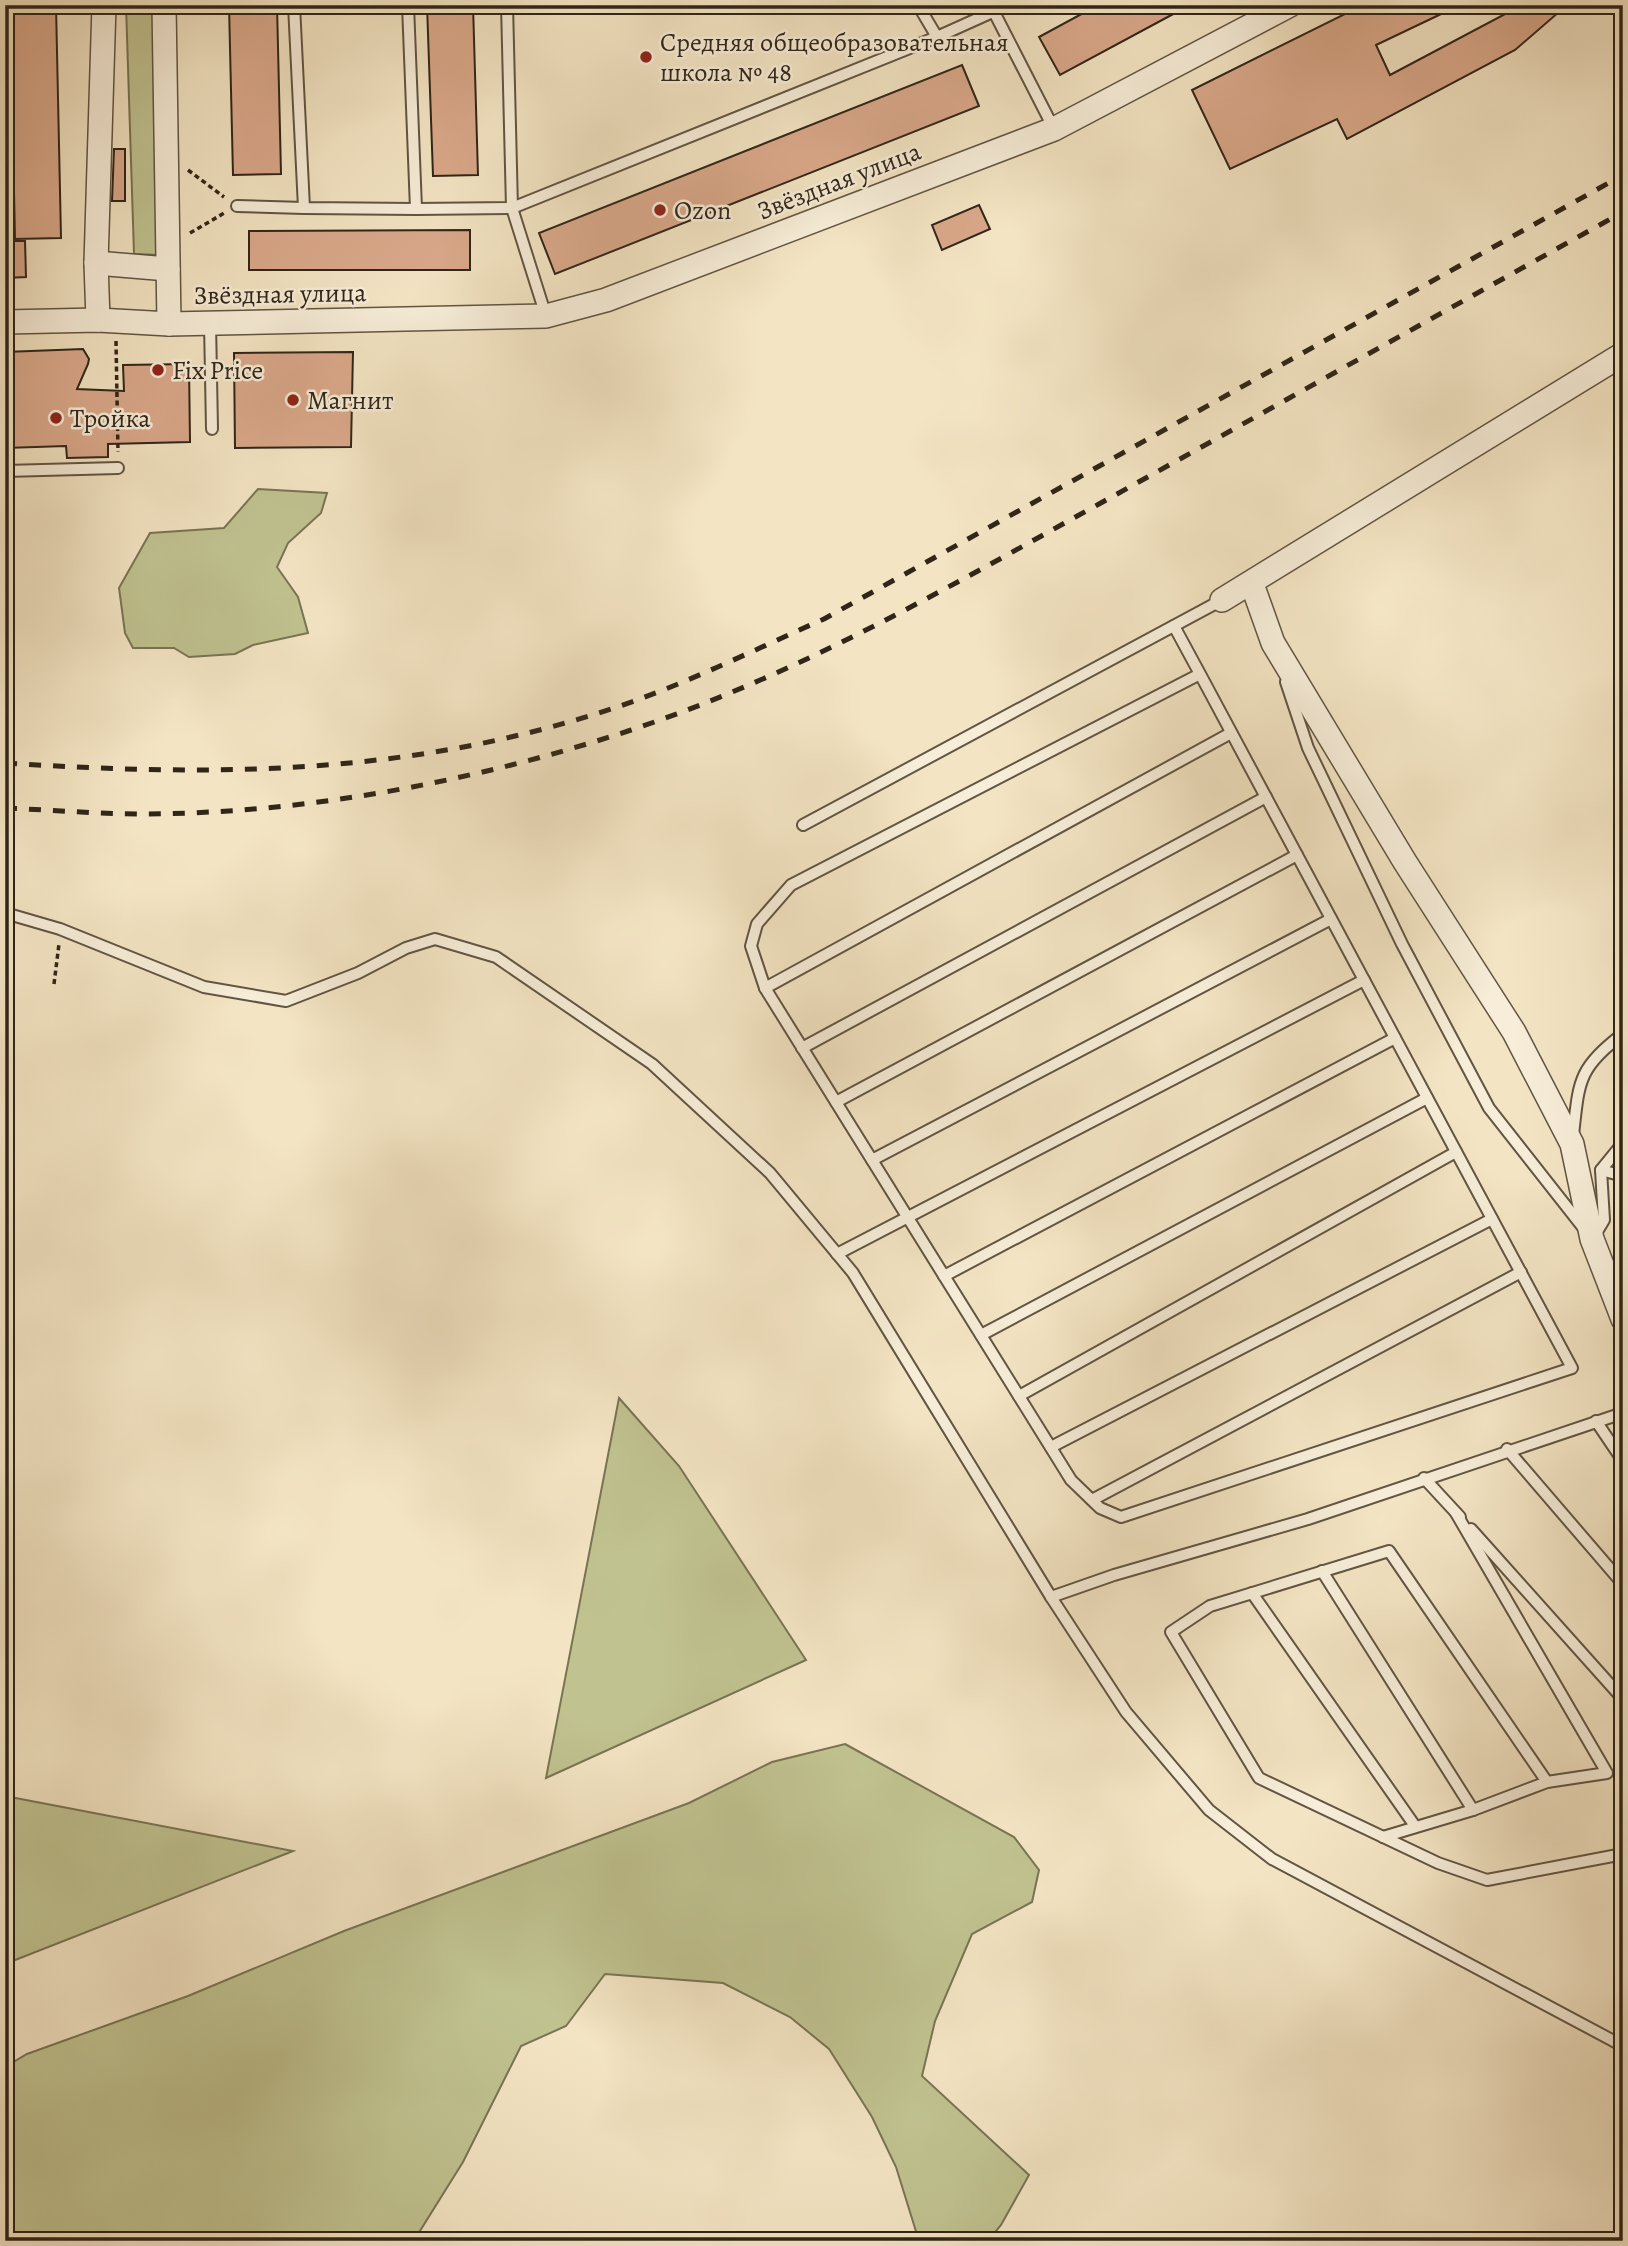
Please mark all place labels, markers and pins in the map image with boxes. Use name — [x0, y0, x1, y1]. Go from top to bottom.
place label: Средняя общеобразовательная школа № 48 — [660, 25, 1008, 90]
marker: Средняя общеобразовательная школа № 48 — [638, 49, 654, 65]
place label: Ozon — [674, 193, 731, 228]
marker: Ozon — [652, 202, 668, 218]
place label: Fix Price — [172, 353, 263, 388]
marker: Fix Price — [150, 362, 166, 378]
place label: Магнит — [307, 383, 394, 418]
marker: Магнит — [285, 392, 301, 408]
place label: Тройка — [70, 401, 150, 436]
marker: Тройка — [48, 410, 64, 426]

